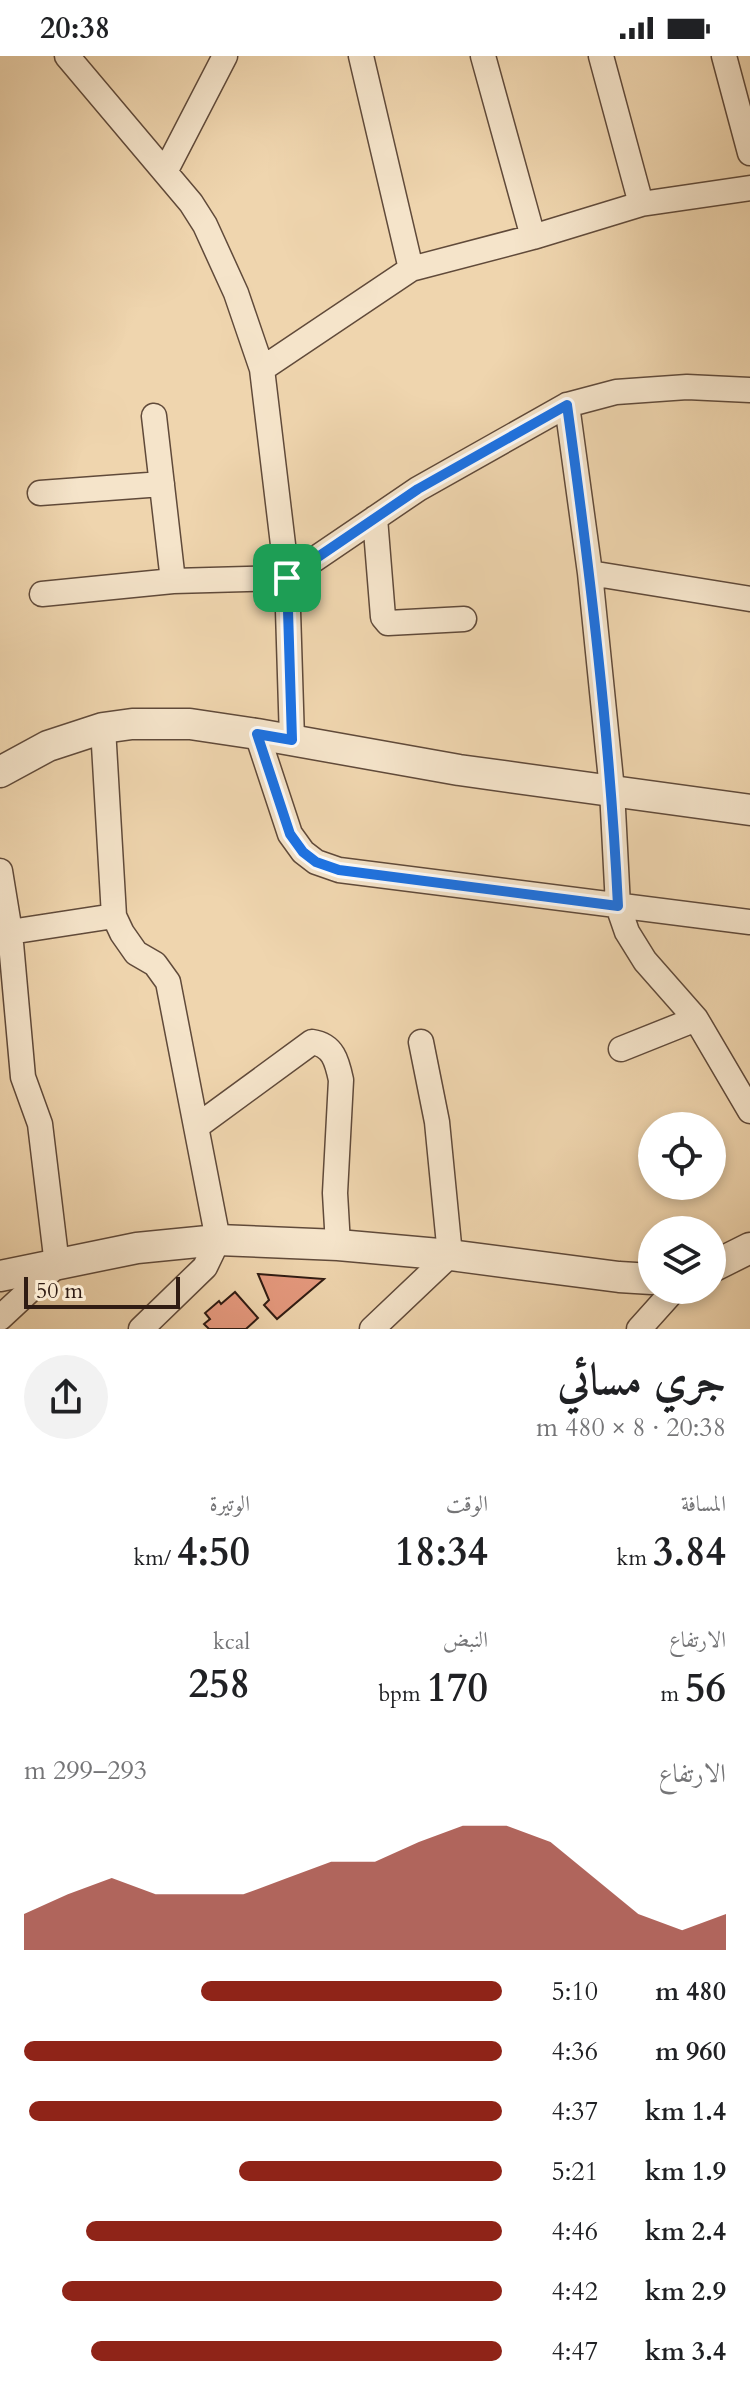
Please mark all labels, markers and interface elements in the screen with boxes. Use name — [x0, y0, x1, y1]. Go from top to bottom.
text: 20:38 — [40, 8, 110, 49]
pin — [253, 544, 321, 612]
icon: arrive — [265, 556, 309, 600]
map controls — [638, 1112, 726, 1304]
button: locate — [638, 1112, 726, 1200]
button: layers — [638, 1216, 726, 1304]
scale bar — [24, 1273, 180, 1309]
text: 50 m — [36, 1276, 83, 1306]
text: جري مسائي — [557, 1350, 726, 1410]
button: share — [24, 1355, 108, 1439]
text: 20:38 · 8 × 480 m — [536, 1410, 726, 1445]
text: الوتيرة — [209, 1489, 250, 1519]
text: الوقت — [446, 1489, 488, 1519]
text: المسافة — [681, 1489, 726, 1519]
text: 4:50 — [177, 1525, 250, 1580]
text: 18:34 — [394, 1525, 488, 1580]
text: 3.84 — [653, 1525, 726, 1580]
text: /km — [133, 1543, 177, 1573]
text: km — [617, 1543, 653, 1573]
text: النبض — [443, 1625, 488, 1655]
text: الارتفاع — [669, 1625, 726, 1655]
text: kcal — [213, 1627, 250, 1657]
text: 258 — [189, 1657, 250, 1712]
text: 170 — [427, 1661, 488, 1716]
text: 56 — [685, 1661, 726, 1716]
text: bpm — [378, 1679, 427, 1709]
text: m — [660, 1679, 685, 1709]
text: 293–299 m — [24, 1753, 147, 1788]
text: الارتفاع — [659, 1756, 726, 1791]
text: 5:10 — [551, 1974, 598, 2009]
text: 480 m — [655, 1974, 726, 2009]
text: 4:36 — [551, 2034, 598, 2069]
text: 960 m — [655, 2034, 726, 2069]
text: 4:37 — [551, 2094, 598, 2129]
text: 1.4 km — [645, 2094, 726, 2129]
text: 5:21 — [551, 2154, 598, 2189]
text: 1.9 km — [645, 2154, 726, 2189]
text: 4:46 — [551, 2214, 598, 2249]
text: 2.4 km — [645, 2214, 726, 2249]
text: 4:42 — [551, 2274, 598, 2309]
text: 2.9 km — [645, 2274, 726, 2309]
text: 4:47 — [551, 2334, 598, 2369]
text: 3.4 km — [645, 2334, 726, 2369]

